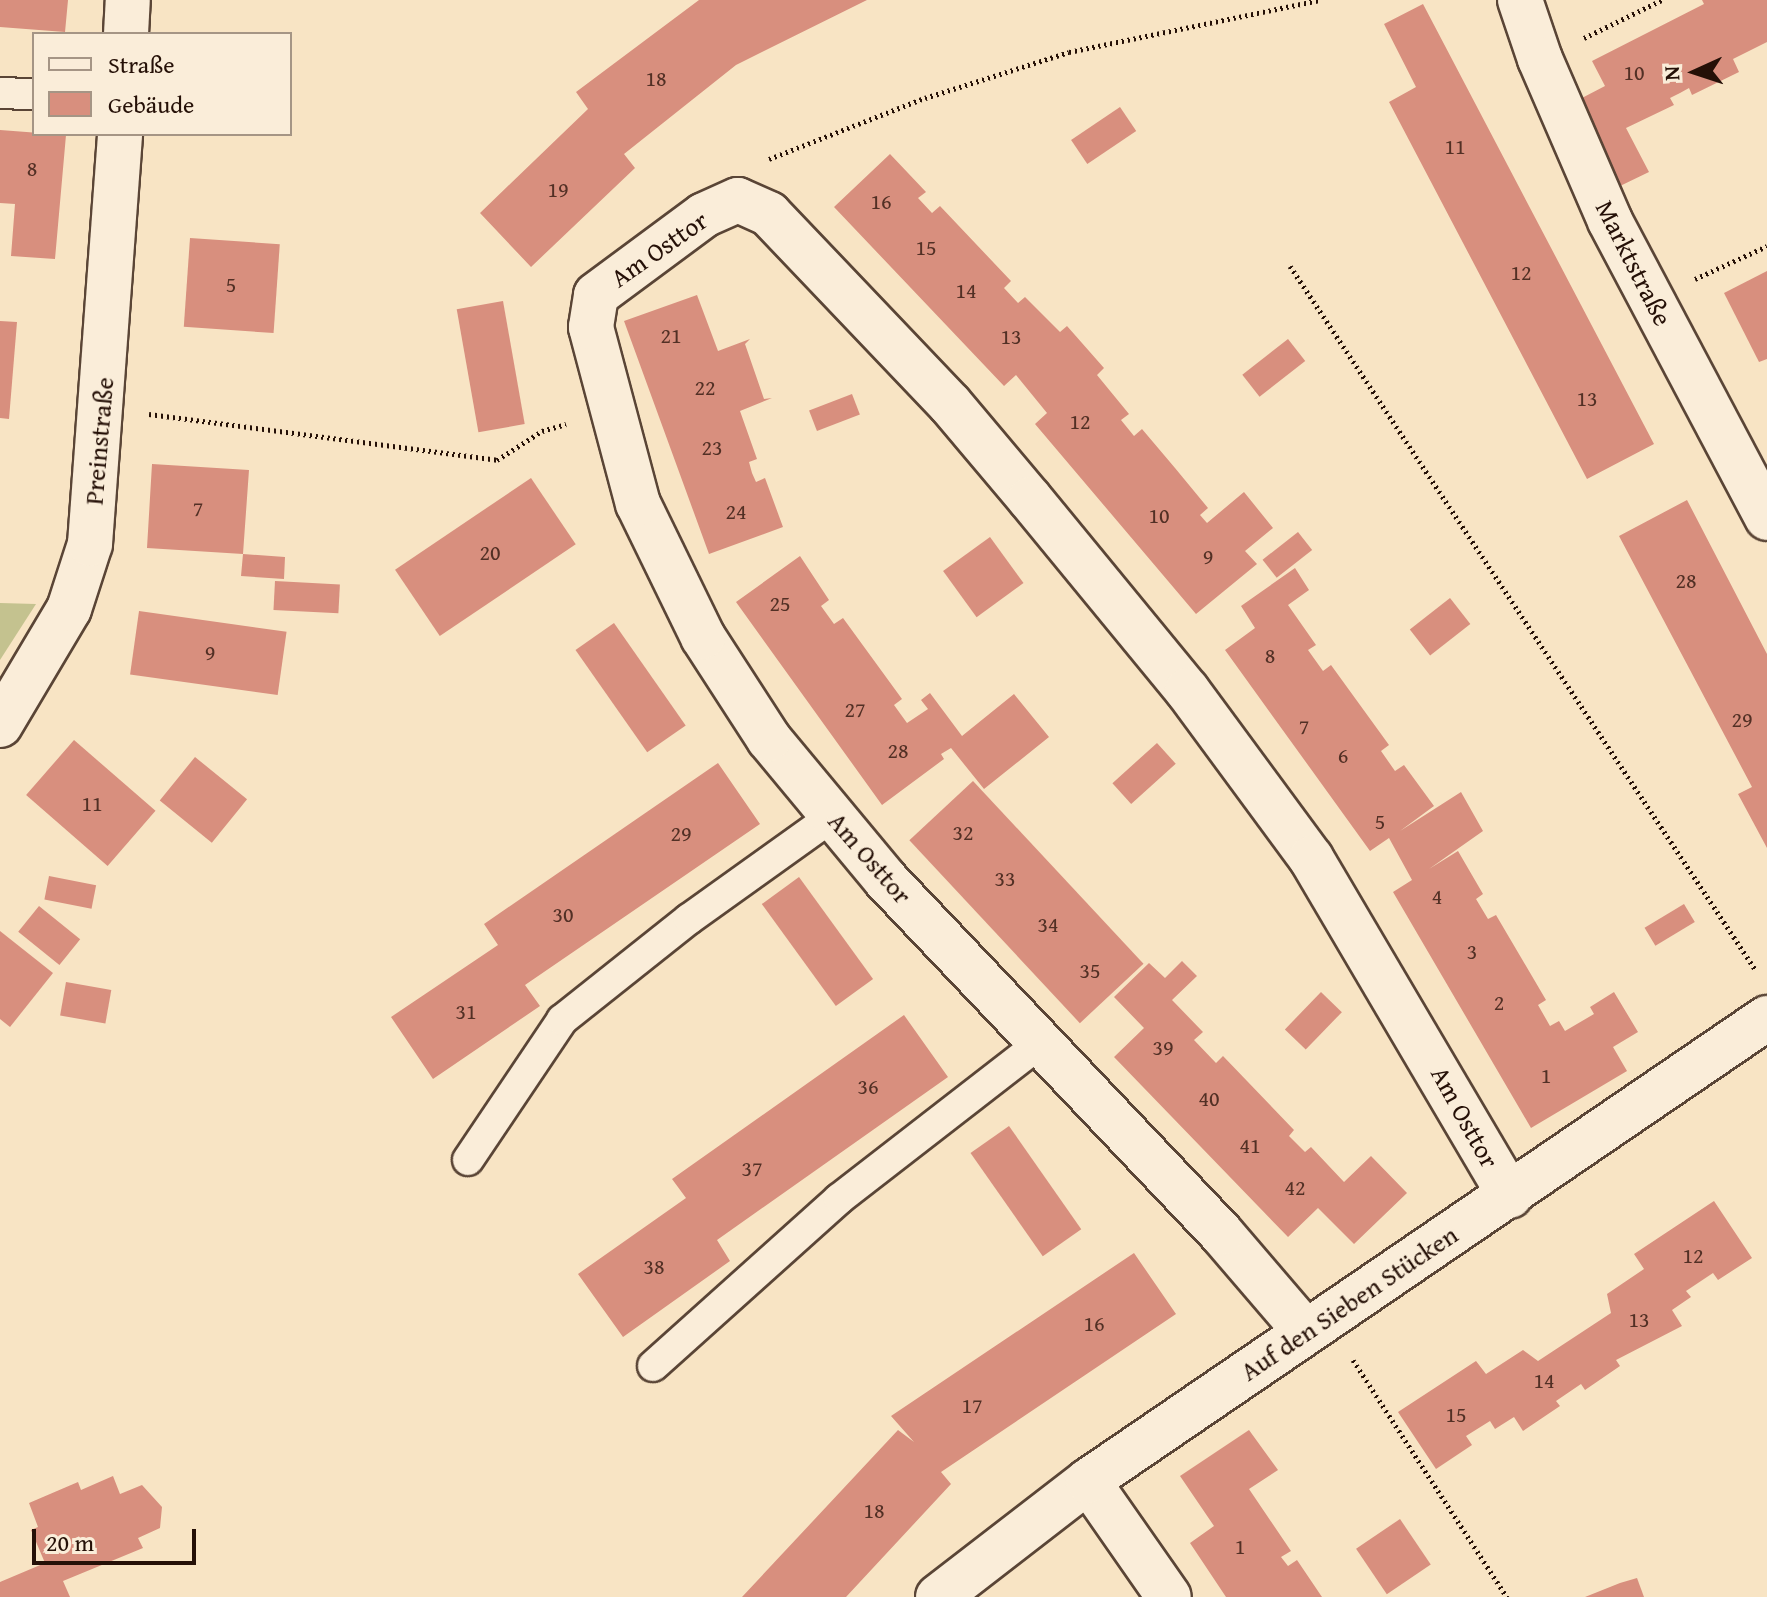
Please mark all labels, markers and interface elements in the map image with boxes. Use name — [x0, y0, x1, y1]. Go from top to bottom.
legend — [32, 32, 292, 136]
north arrow — [1655, 32, 1735, 112]
text: Straße — [108, 47, 175, 82]
house number: 10 — [1623, 60, 1645, 86]
text: N — [1655, 65, 1687, 81]
house number: 18 — [645, 66, 667, 92]
text: Gebäude — [108, 87, 194, 122]
house number: 11 — [1444, 134, 1466, 160]
house number: 8 — [27, 156, 37, 182]
house number: 19 — [547, 177, 569, 203]
house number: 16 — [870, 189, 892, 215]
street label: Marktstraße — [1589, 195, 1679, 331]
street label: Am Osttor — [605, 204, 713, 294]
house number: 15 — [915, 235, 937, 261]
house number: 12 — [1510, 260, 1532, 286]
house number: 5 — [226, 272, 236, 298]
house number: 14 — [955, 278, 977, 304]
house number: 21 — [660, 323, 682, 349]
house number: 13 — [1000, 324, 1022, 350]
house number: 22 — [694, 375, 716, 401]
street label: Preinstraße — [78, 376, 120, 506]
house number: 13 — [1576, 386, 1598, 412]
house number: 12 — [1069, 409, 1091, 435]
house number: 23 — [701, 435, 723, 461]
house number: 7 — [193, 496, 203, 522]
house number: 24 — [725, 499, 747, 525]
house number: 10 — [1148, 503, 1170, 529]
house number: 20 — [479, 540, 501, 566]
house number: 9 — [1203, 544, 1213, 570]
house number: 28 — [1675, 568, 1697, 594]
house number: 25 — [769, 591, 791, 617]
house number: 9 — [205, 640, 215, 666]
house number: 8 — [1265, 643, 1275, 669]
house number: 27 — [844, 697, 866, 723]
house number: 29 — [1731, 707, 1753, 733]
house number: 7 — [1299, 714, 1309, 740]
house number: 28 — [887, 738, 909, 764]
house number: 6 — [1338, 743, 1348, 769]
house number: 11 — [81, 791, 103, 817]
street label: Am Osttor — [822, 806, 918, 910]
house number: 5 — [1375, 809, 1385, 835]
house number: 32 — [952, 820, 974, 846]
house number: 29 — [670, 821, 692, 847]
house number: 33 — [994, 866, 1016, 892]
house number: 4 — [1432, 884, 1442, 910]
house number: 30 — [552, 902, 574, 928]
house number: 34 — [1037, 912, 1059, 938]
house number: 3 — [1467, 939, 1477, 965]
house number: 35 — [1079, 958, 1101, 984]
house number: 2 — [1494, 990, 1504, 1016]
house number: 31 — [455, 999, 477, 1025]
house number: 39 — [1152, 1035, 1174, 1061]
street label: Am Osttor — [1424, 1061, 1506, 1173]
house number: 1 — [1541, 1063, 1551, 1089]
house number: 36 — [857, 1074, 879, 1100]
house number: 40 — [1198, 1086, 1220, 1112]
house number: 41 — [1239, 1133, 1261, 1159]
house number: 37 — [741, 1156, 763, 1182]
house number: 42 — [1284, 1175, 1306, 1201]
street label: Auf den Sieben Stücken — [1235, 1219, 1463, 1387]
house number: 12 — [1682, 1243, 1704, 1269]
house number: 38 — [643, 1254, 665, 1280]
house number: 13 — [1628, 1307, 1650, 1333]
house number: 16 — [1083, 1311, 1105, 1337]
house number: 14 — [1533, 1368, 1555, 1394]
house number: 17 — [961, 1393, 983, 1419]
house number: 15 — [1445, 1402, 1467, 1428]
house number: 18 — [863, 1498, 885, 1524]
scale bar — [36, 1513, 200, 1563]
text: 20 m — [46, 1525, 94, 1560]
house number: 1 — [1235, 1534, 1245, 1560]

